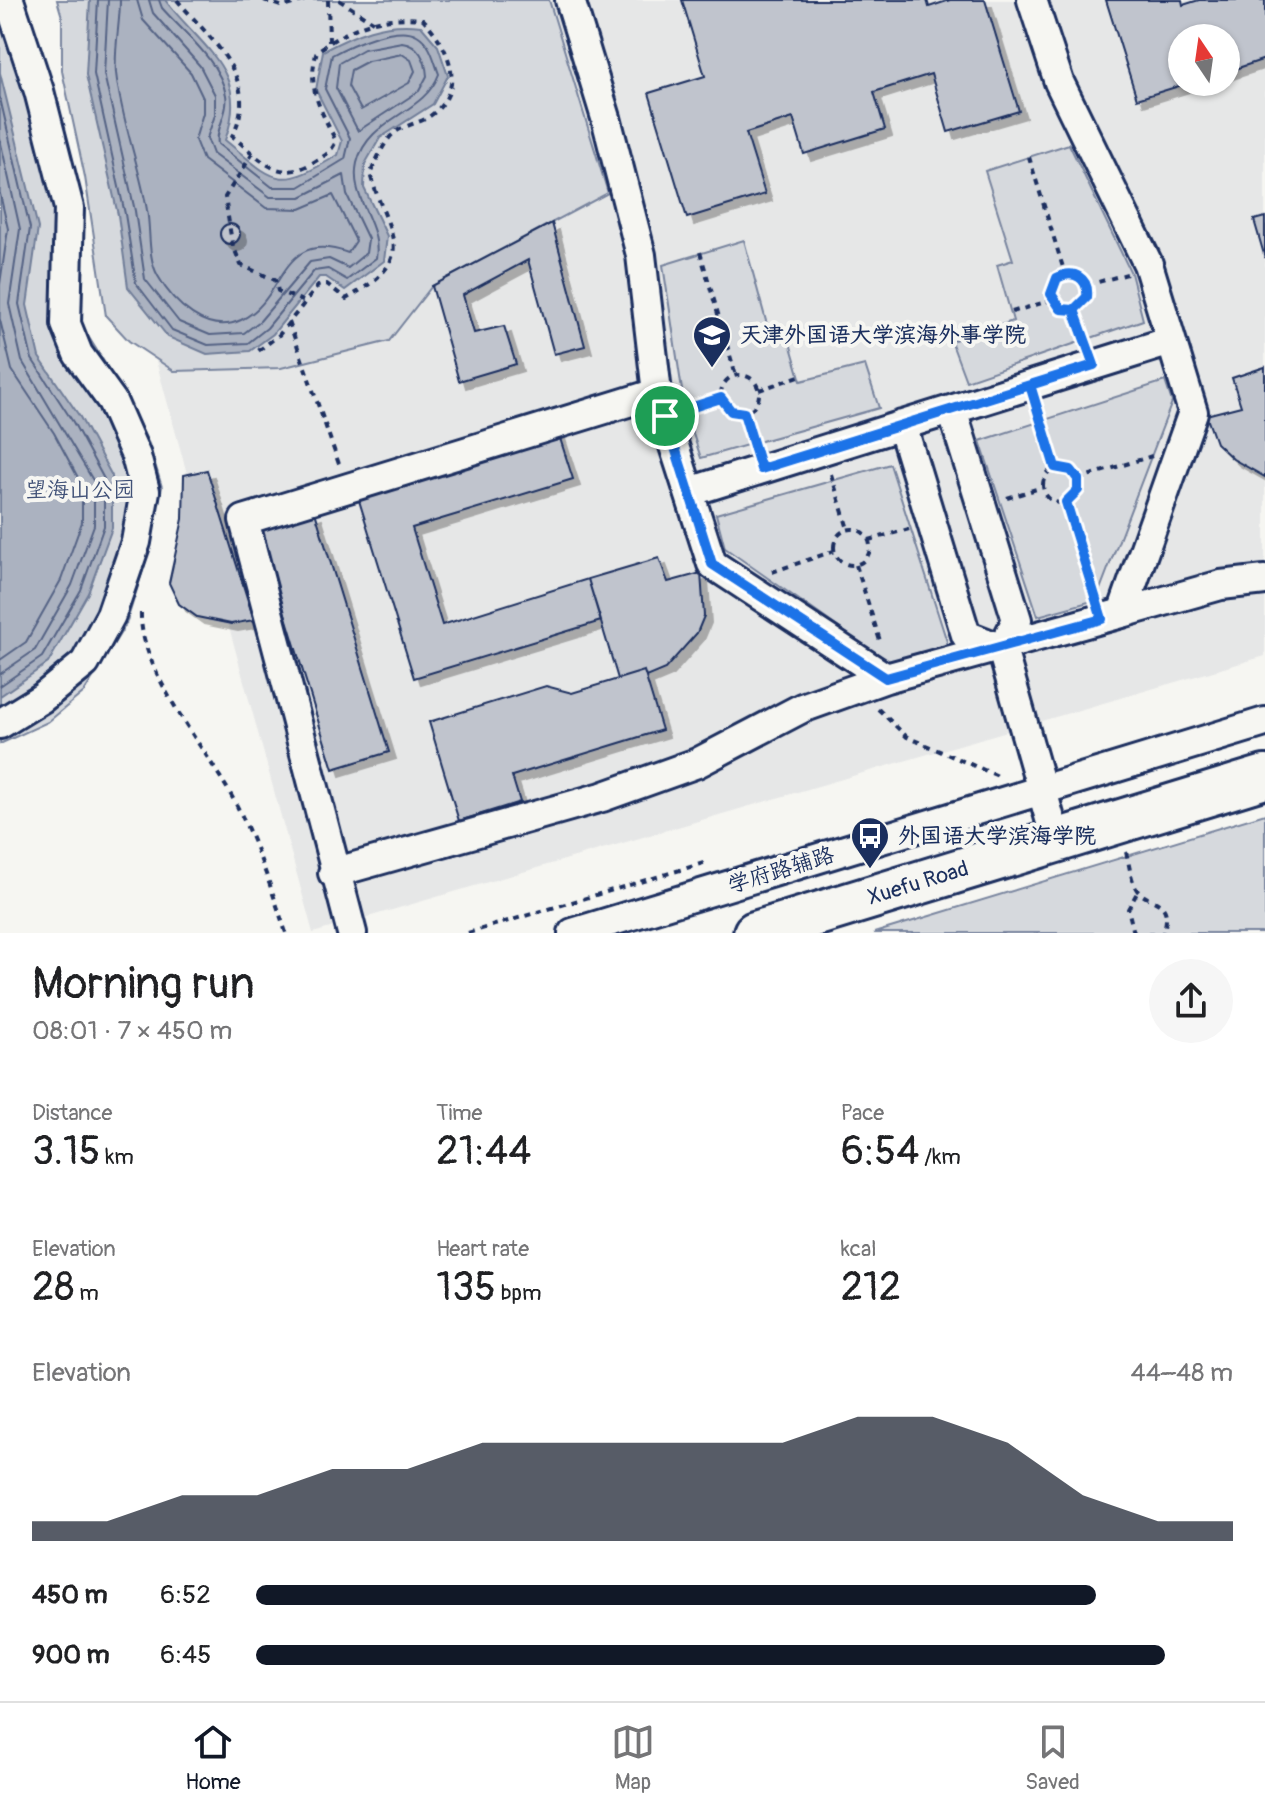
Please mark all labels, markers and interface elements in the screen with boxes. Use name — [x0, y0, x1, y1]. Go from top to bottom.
north arrow — [1168, 24, 1240, 96]
map controls — [1168, 24, 1240, 96]
school or university icon: 天津外国语大学滨海外事学院 — [691, 314, 733, 369]
place label: 天津外国语大学滨海外事学院 — [740, 321, 1026, 349]
pin — [631, 382, 699, 450]
icon: arrive — [643, 394, 687, 438]
park label: 望海山公园 — [25, 476, 135, 504]
bus stop icon: 外国语大学滨海学院 — [849, 815, 891, 870]
place label: 外国语大学滨海学院 — [898, 822, 1096, 850]
street label: 学府路辅路 — [724, 841, 838, 899]
street label: Xuefu Road — [864, 854, 972, 912]
text: Morning run — [32, 957, 255, 1012]
button: share — [1149, 959, 1233, 1043]
text: 08:01 · 7 × 450 m — [32, 1015, 232, 1047]
text: Distance — [32, 1099, 112, 1127]
text: Time — [436, 1099, 482, 1127]
text: Pace — [841, 1099, 884, 1127]
text: 3.15 — [32, 1127, 100, 1176]
text: 21:44 — [436, 1127, 531, 1176]
text: 6:54 — [841, 1127, 920, 1176]
text: km — [100, 1143, 134, 1171]
text: /km — [920, 1143, 961, 1171]
text: Elevation — [32, 1235, 116, 1263]
text: Heart rate — [436, 1235, 529, 1263]
text: kcal — [841, 1235, 876, 1263]
text: 28 — [32, 1263, 75, 1312]
text: 135 — [436, 1263, 496, 1312]
text: 212 — [841, 1263, 901, 1312]
text: m — [75, 1279, 99, 1307]
text: bpm — [496, 1279, 541, 1307]
text: Elevation — [32, 1357, 131, 1389]
text: 44–48 m — [1131, 1357, 1233, 1389]
text: 450 m — [32, 1579, 108, 1611]
text: 6:52 — [160, 1579, 211, 1611]
text: 900 m — [32, 1639, 110, 1671]
text: 6:45 — [160, 1639, 211, 1671]
tab: Home — [185, 1720, 241, 1796]
tab: Map — [611, 1720, 655, 1796]
tab: Saved — [1025, 1720, 1080, 1796]

